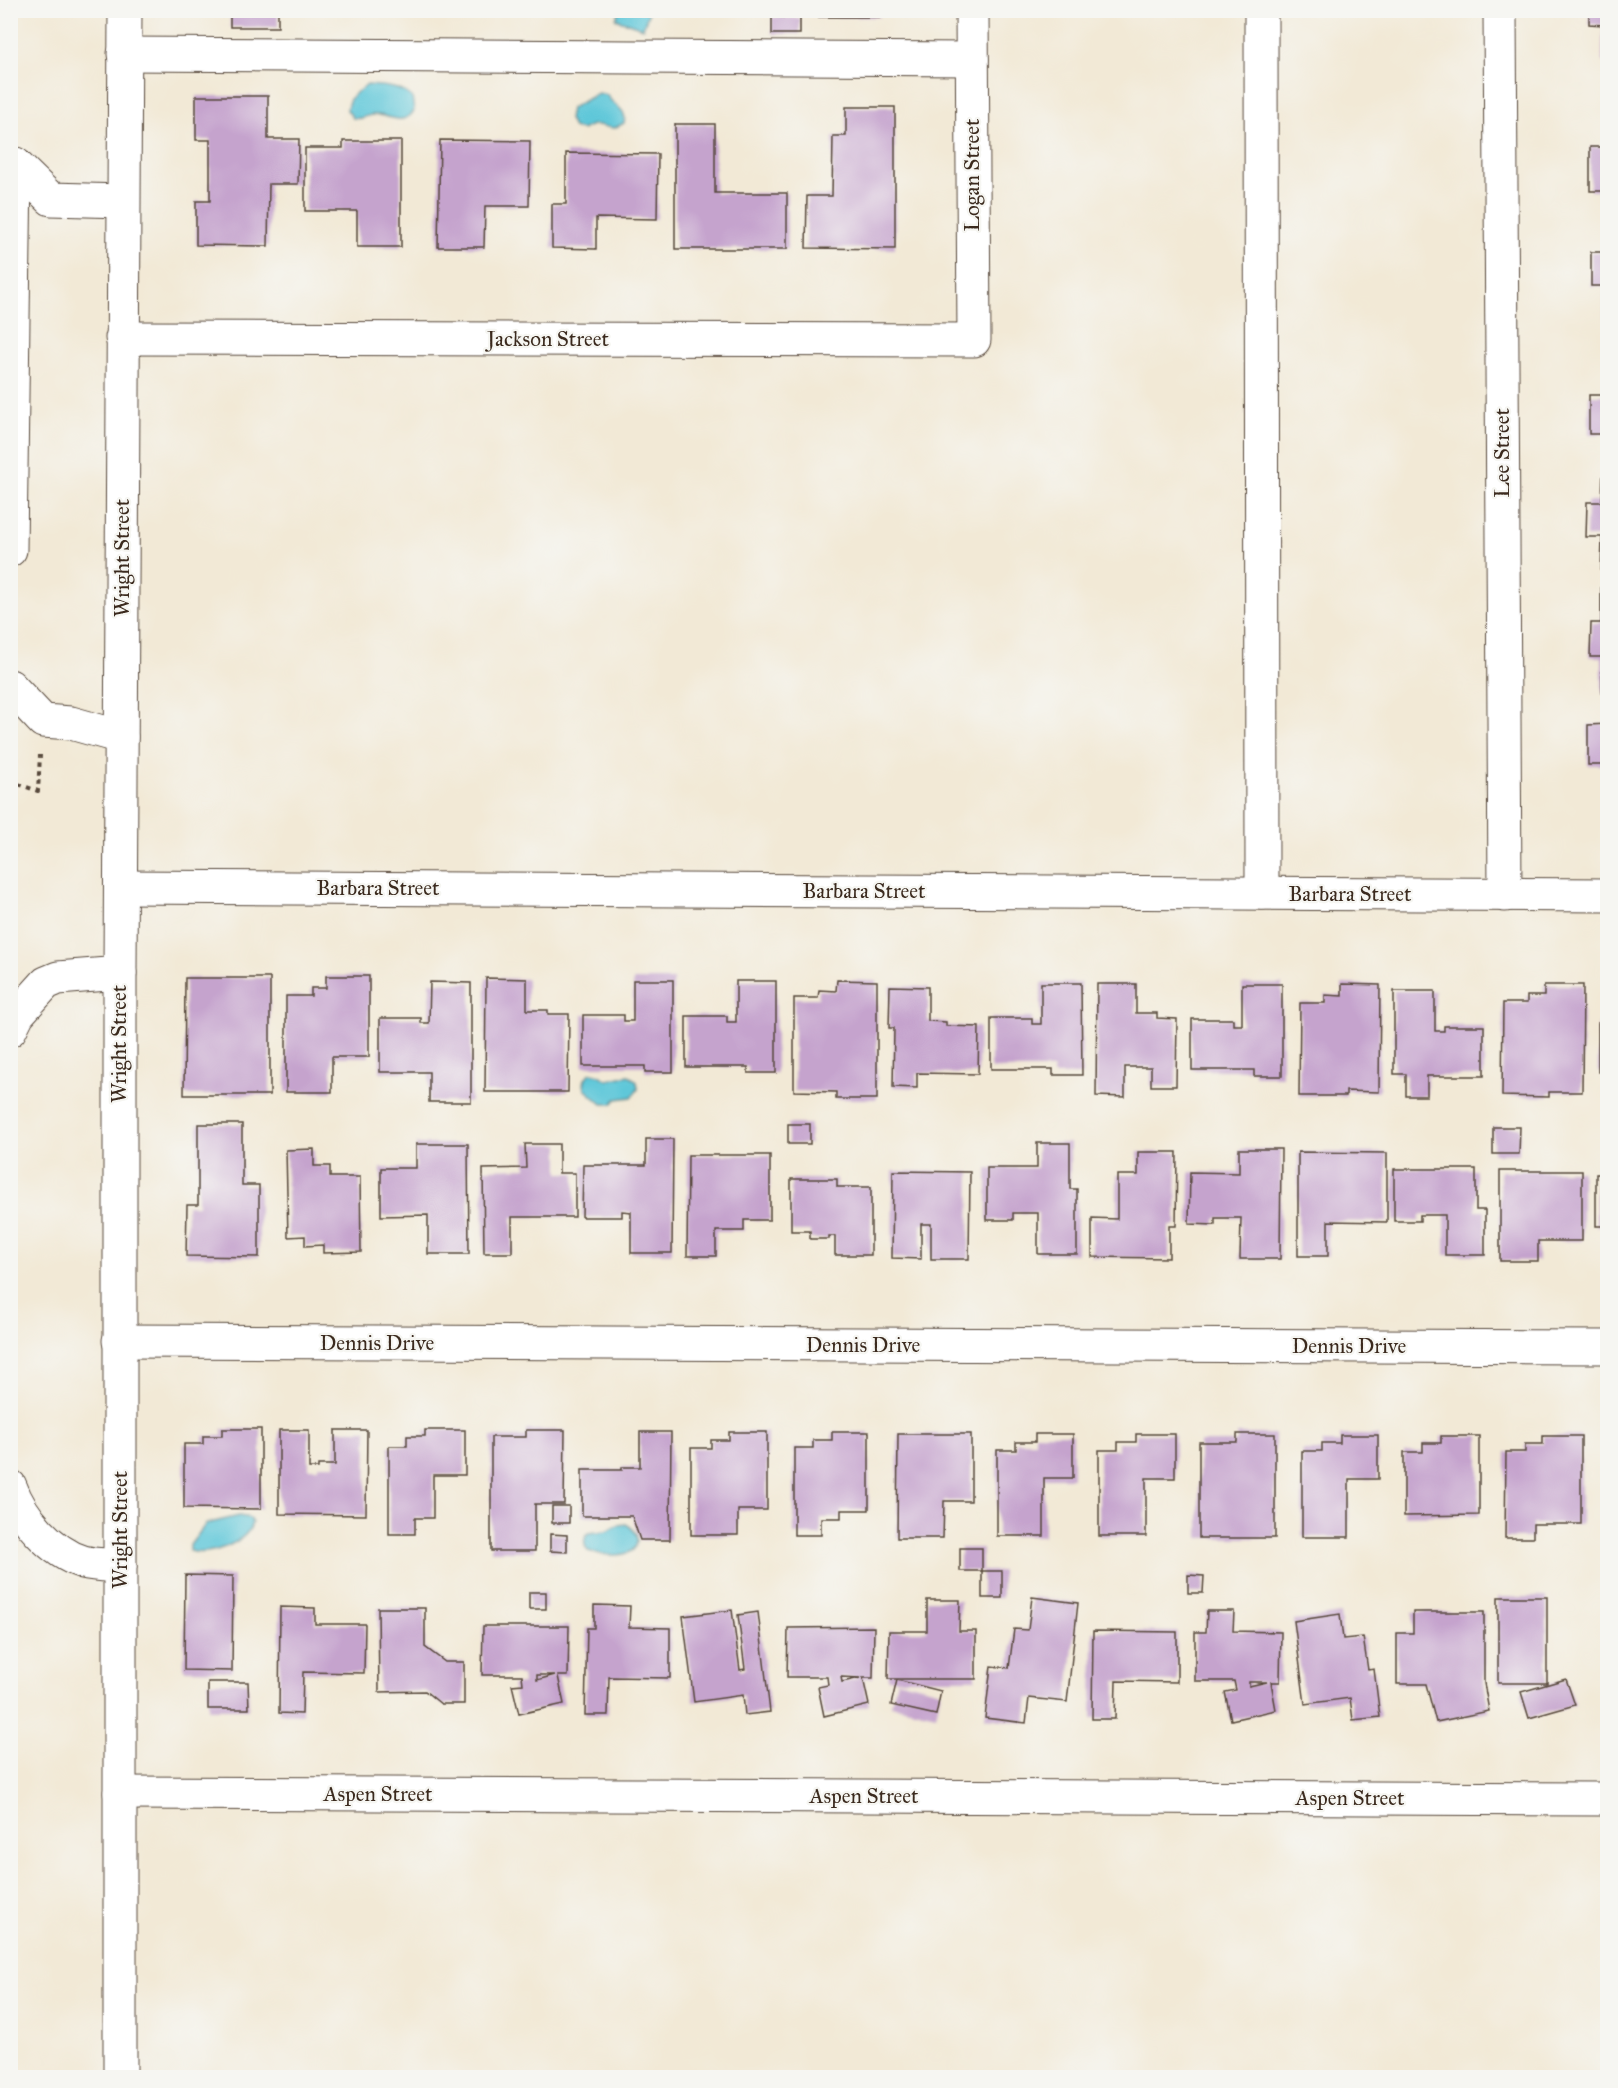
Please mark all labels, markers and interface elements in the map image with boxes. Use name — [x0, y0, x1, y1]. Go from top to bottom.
street label: Logan Street — [959, 118, 985, 231]
street label: Jackson Street — [485, 326, 610, 352]
street label: Lee Street — [1489, 408, 1515, 498]
street label: Wright Street — [109, 498, 135, 617]
street label: Barbara Street — [316, 875, 440, 901]
street label: Barbara Street — [802, 878, 926, 904]
street label: Barbara Street — [1288, 881, 1412, 907]
street label: Wright Street — [106, 984, 132, 1103]
street label: Dennis Drive — [320, 1330, 435, 1356]
street label: Dennis Drive — [806, 1332, 921, 1358]
street label: Dennis Drive — [1292, 1333, 1407, 1359]
street label: Wright Street — [107, 1470, 133, 1589]
street label: Aspen Street — [322, 1781, 433, 1807]
street label: Aspen Street — [808, 1783, 919, 1809]
street label: Aspen Street — [1294, 1785, 1405, 1811]

